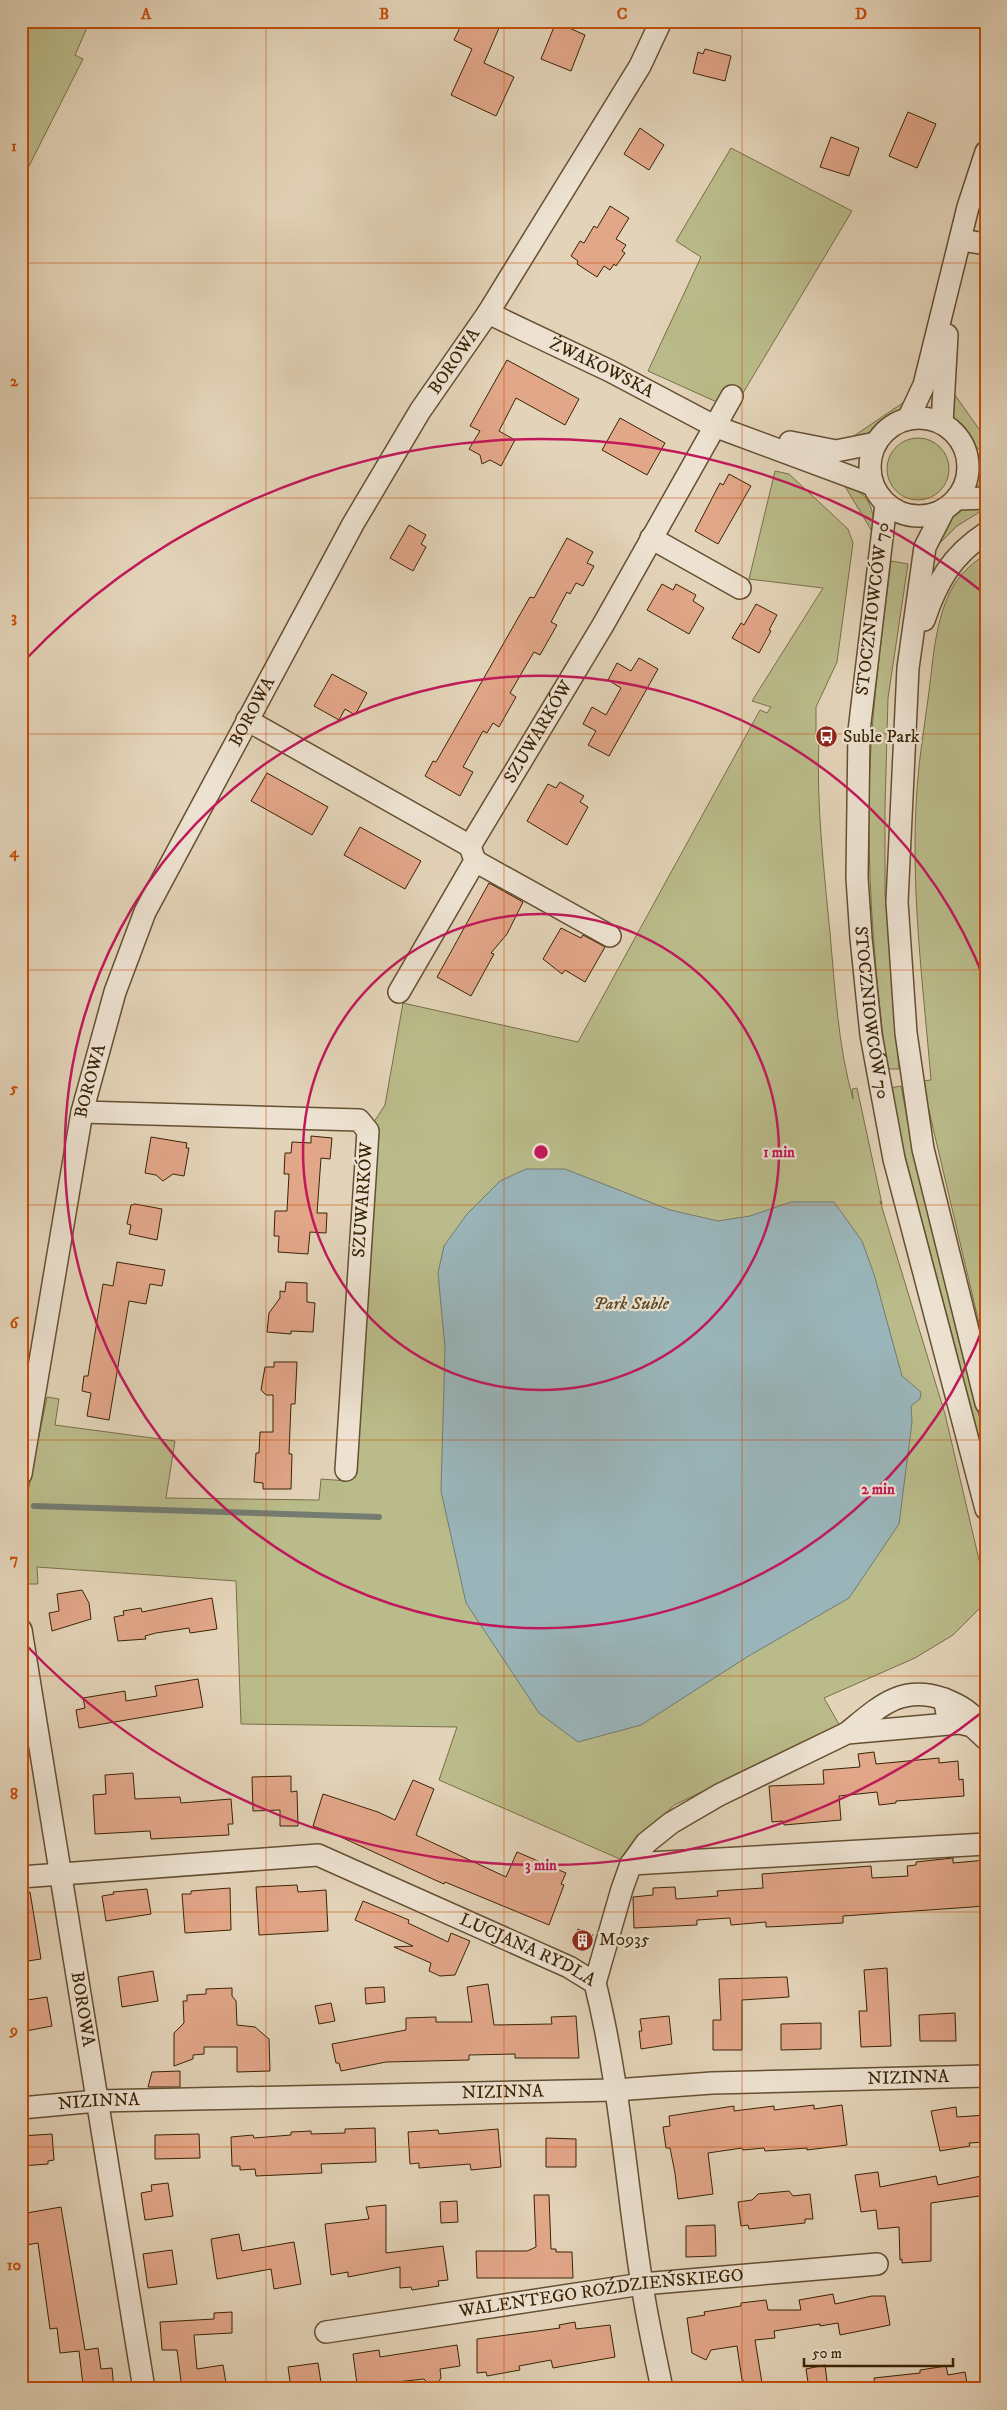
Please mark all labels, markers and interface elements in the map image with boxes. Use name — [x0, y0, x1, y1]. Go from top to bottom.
text: A — [140, 4, 152, 24]
text: B — [379, 4, 389, 24]
text: C — [617, 4, 627, 24]
text: D — [855, 4, 867, 24]
text: 1 — [11, 136, 17, 156]
street label: BOROWA — [424, 324, 485, 399]
street label: ŻWAKOWSKA — [546, 333, 658, 403]
text: 2 — [10, 371, 19, 391]
street label: STOCZNIOWCÓW 70 — [851, 521, 895, 697]
text: 3 — [11, 607, 17, 627]
street label: BOROWA — [225, 673, 280, 751]
street label: SZUWARKÓW — [499, 677, 578, 787]
bus stop icon: Suble Park — [815, 725, 839, 749]
place label: Suble Park — [843, 726, 920, 748]
text: 4 — [8, 842, 19, 862]
street label: STOCZNIOWCÓW 70 — [849, 925, 894, 1101]
street label: BOROWA — [70, 1041, 111, 1120]
text: 5 — [9, 1078, 18, 1098]
street label: SZUWARKÓW — [348, 1141, 378, 1258]
centre of rings — [532, 1143, 550, 1161]
text: 1 min — [763, 1143, 795, 1162]
park label: Park Suble — [593, 1293, 670, 1315]
text: 6 — [10, 1313, 20, 1333]
text: 2 min — [861, 1480, 895, 1499]
text: 7 — [10, 1549, 18, 1569]
text: 8 — [10, 1784, 18, 1804]
text: 3 min — [525, 1856, 557, 1875]
street label: LUCJANA RYDLA — [456, 1909, 600, 1992]
building icon: M0935 — [571, 1928, 595, 1952]
place label: M0935 — [599, 1929, 650, 1951]
street label: BOROWA — [66, 1970, 99, 2049]
text: 9 — [9, 2020, 18, 2040]
street label: NIZINNA — [867, 2066, 950, 2090]
street label: NIZINNA — [461, 2081, 544, 2104]
street label: NIZINNA — [57, 2089, 140, 2116]
text: 10 — [7, 2255, 22, 2275]
street label: WALENTEGO ROŹDZIEŃSKIEGO — [456, 2264, 745, 2323]
scale bar — [804, 2335, 953, 2367]
text: 50 m — [812, 2344, 842, 2363]

